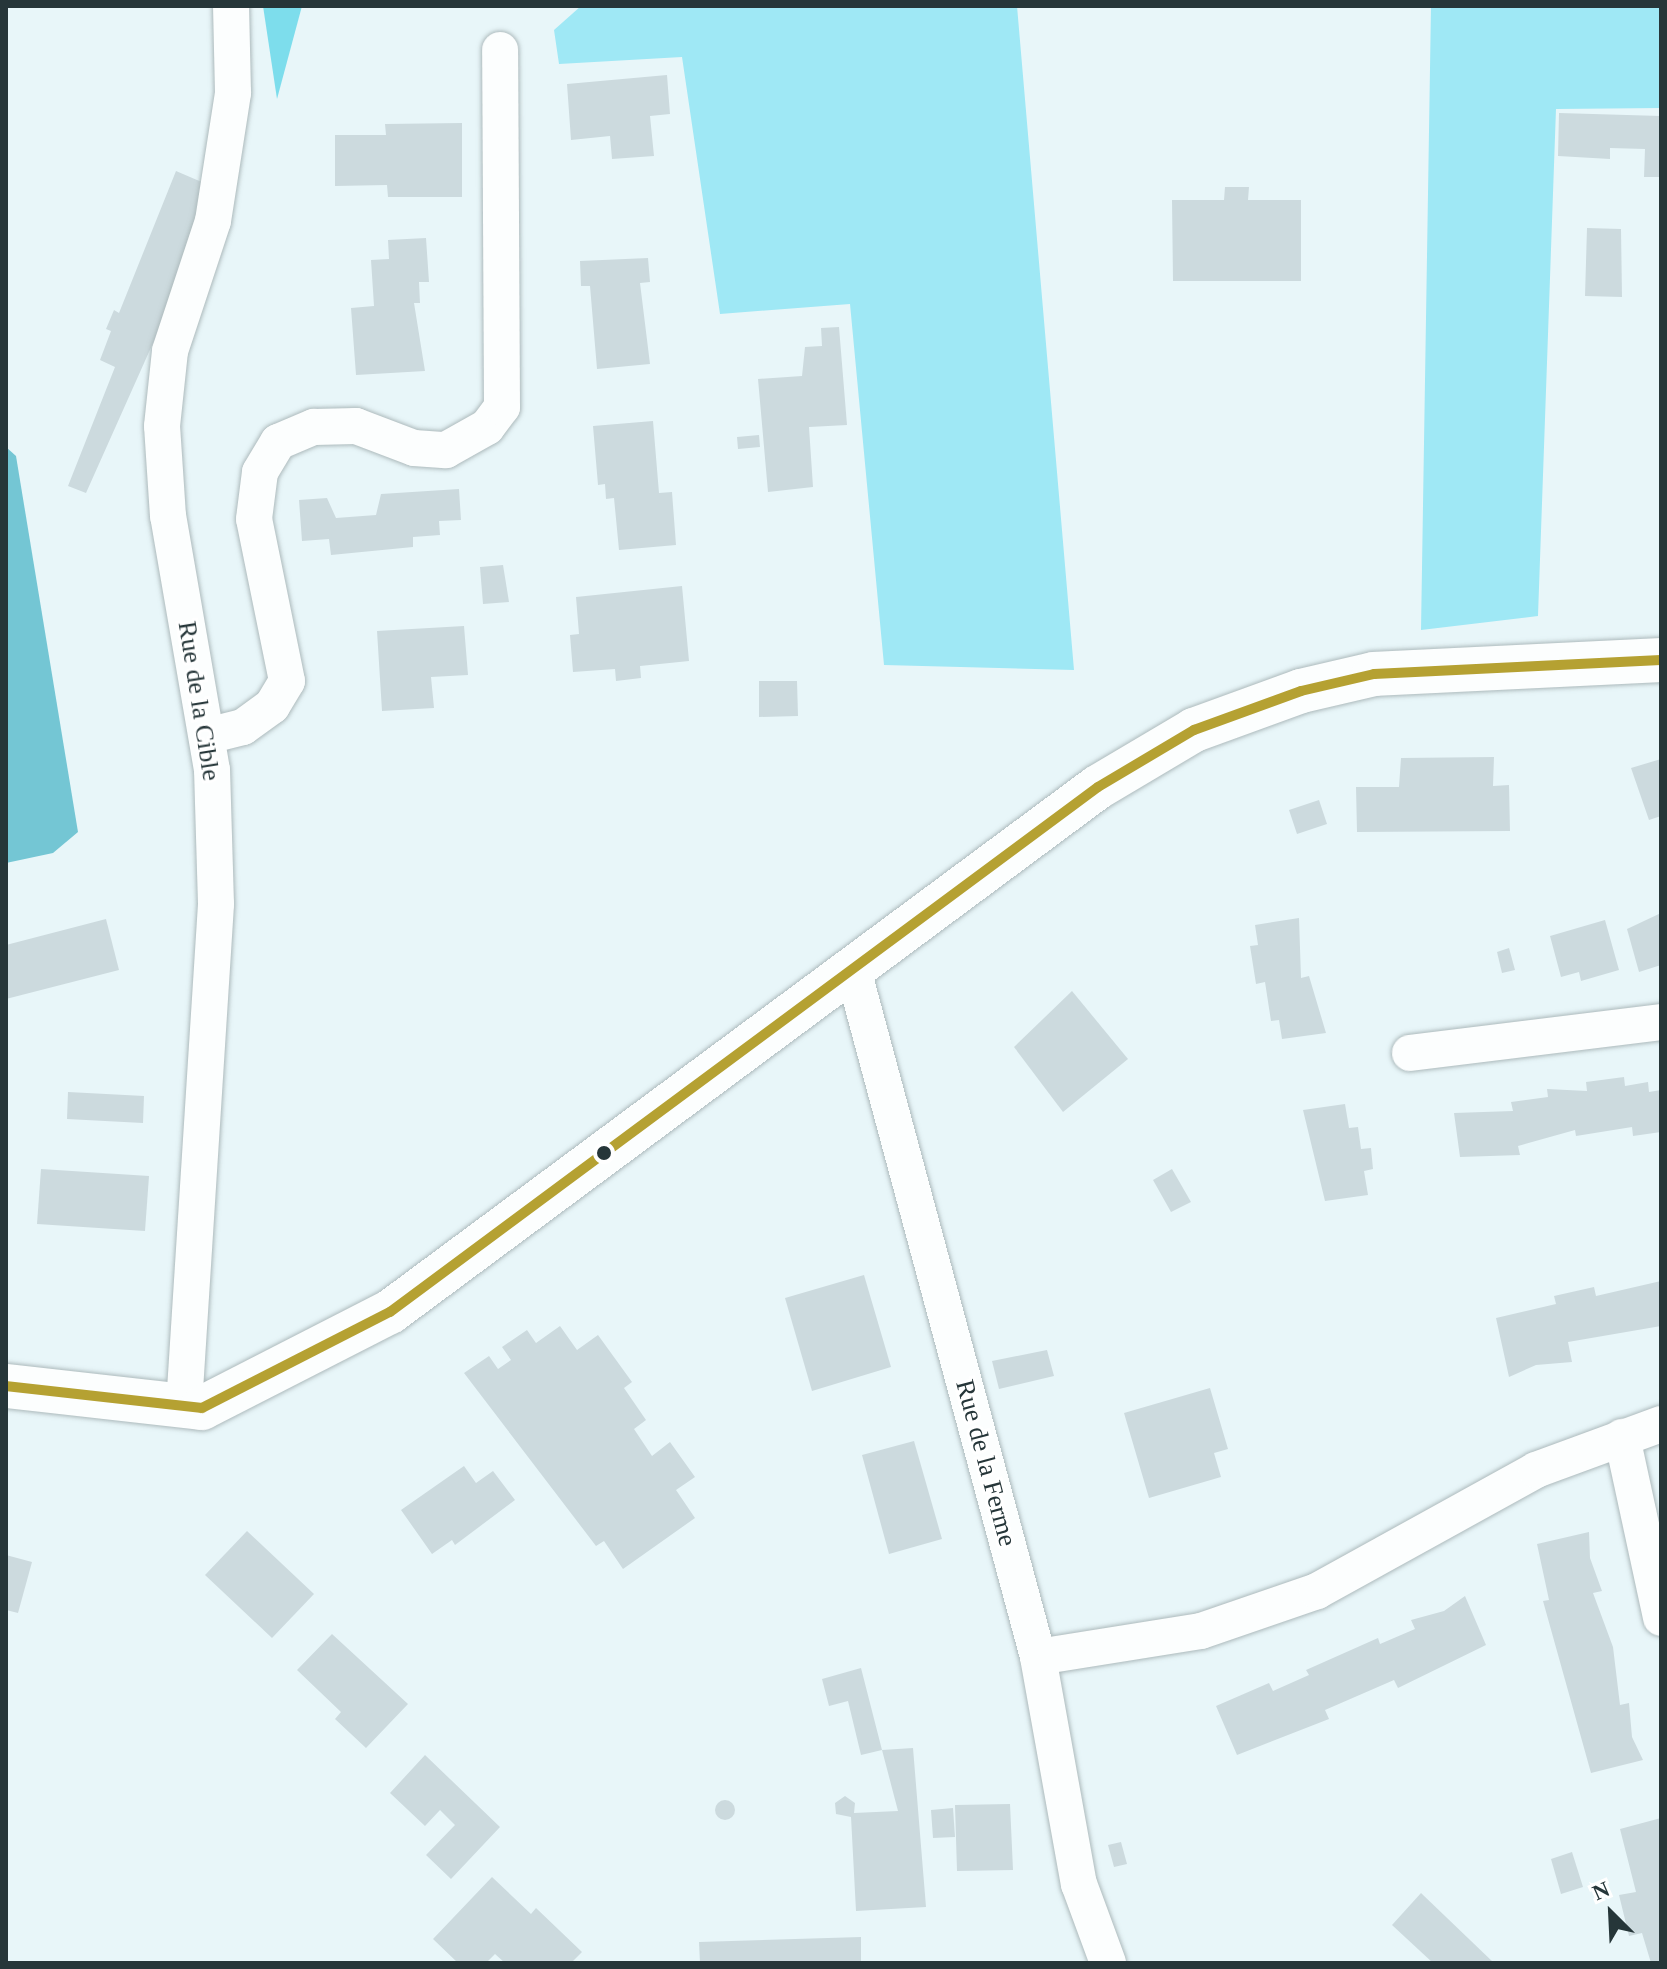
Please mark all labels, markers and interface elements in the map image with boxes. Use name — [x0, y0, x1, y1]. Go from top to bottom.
street label: Rue de la Cible — [171, 619, 227, 783]
unlabelled marker — [596, 1145, 612, 1161]
street label: Rue de la Ferme — [949, 1376, 1023, 1550]
north arrow — [1571, 1873, 1651, 1953]
text: N — [1589, 1876, 1613, 1905]

